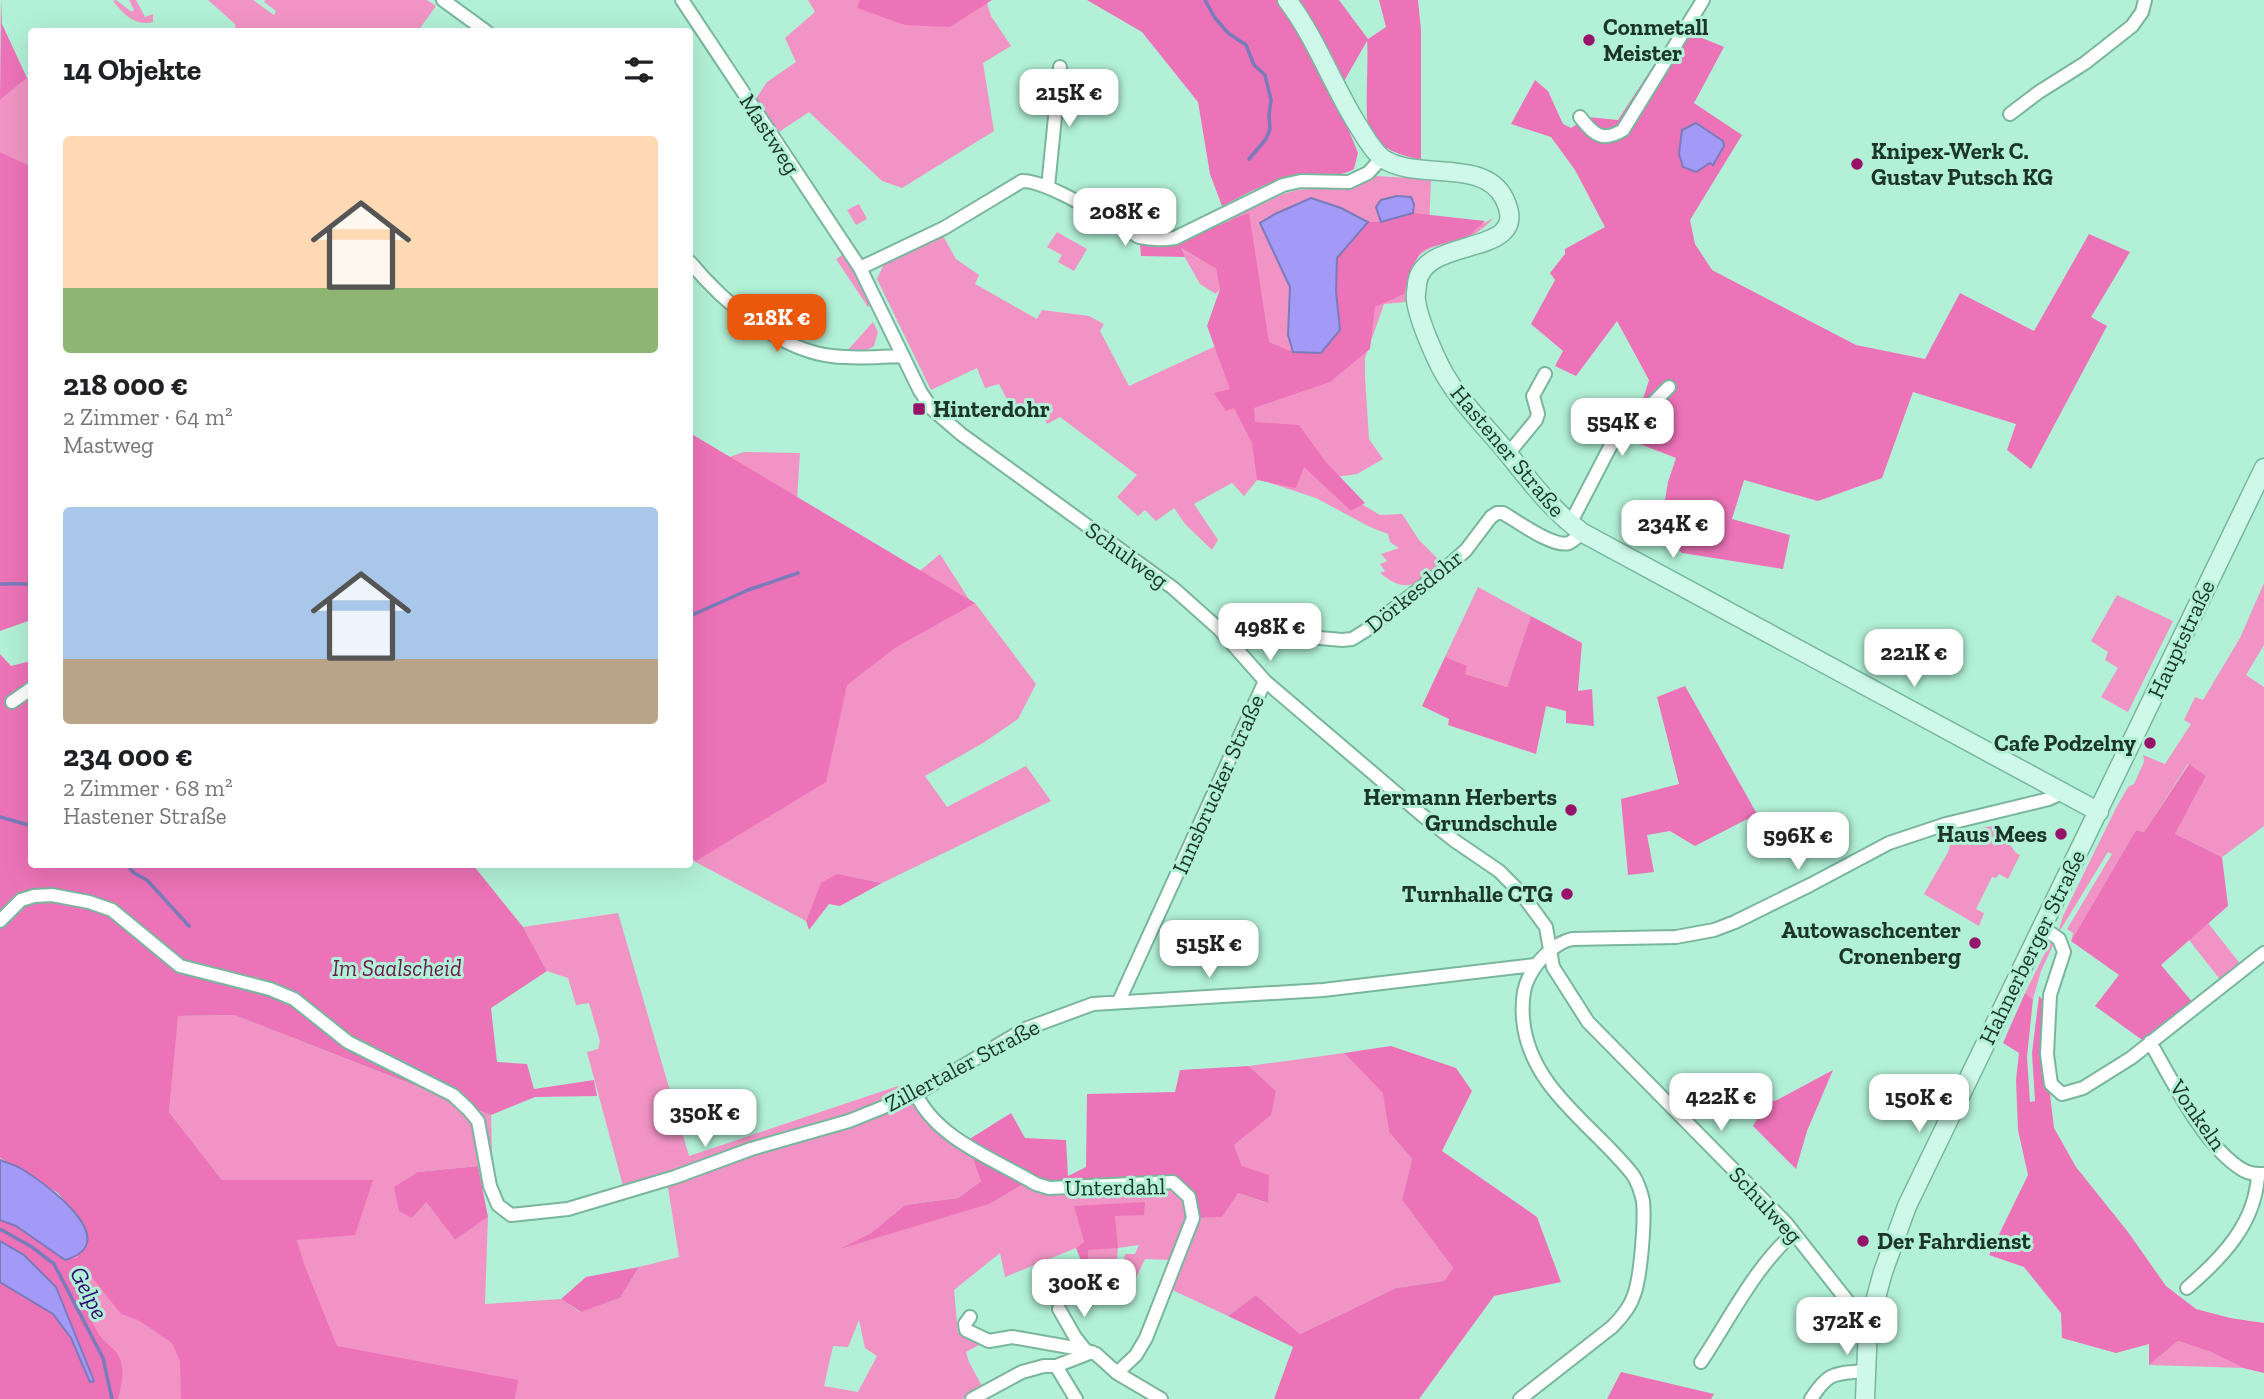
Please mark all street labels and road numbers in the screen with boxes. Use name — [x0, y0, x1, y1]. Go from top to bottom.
street label: Mastweg — [734, 88, 807, 180]
street label: Hastener Straße — [1445, 379, 1571, 523]
street label: Schulweg — [1080, 516, 1174, 595]
street label: Dörkesdohr — [1360, 543, 1468, 639]
street label: Hauptstraße — [2141, 575, 2221, 703]
street label: Innsbrucker Straße — [1166, 690, 1270, 878]
street label: Hahnerberger Straße — [1973, 845, 2091, 1049]
street label: Zillertaler Straße — [880, 1013, 1044, 1117]
street label: Vonkeln — [2163, 1073, 2232, 1156]
street label: Schulweg — [1723, 1161, 1809, 1250]
street label: Unterdahl — [1064, 1172, 1166, 1202]

